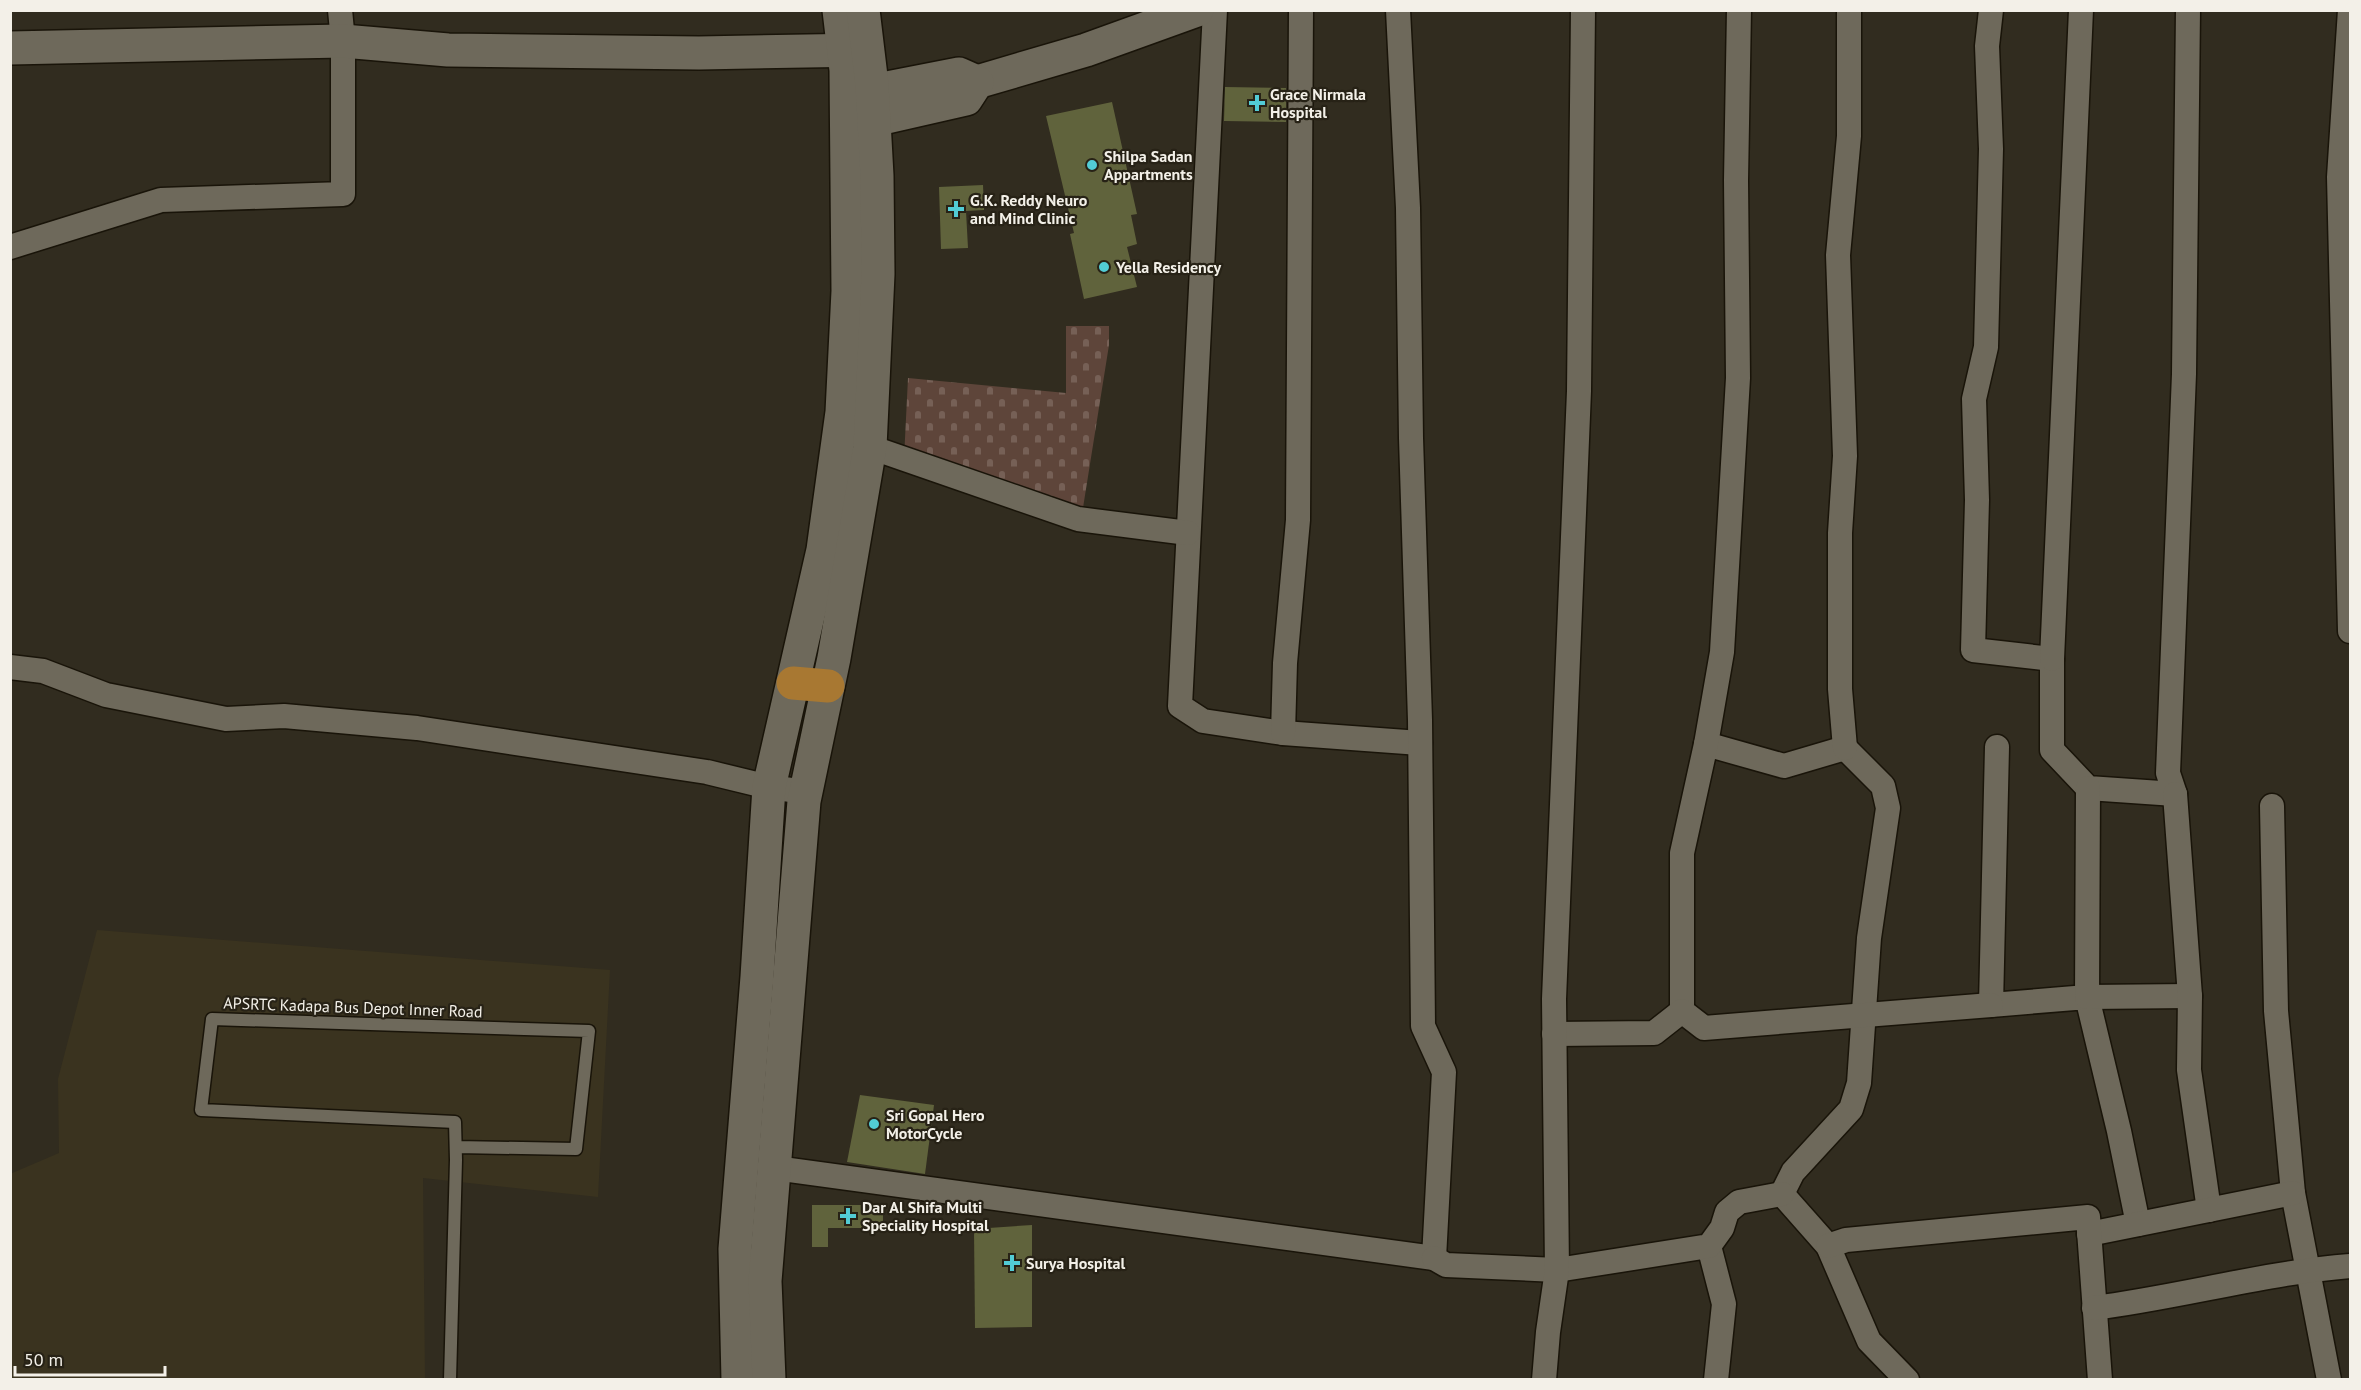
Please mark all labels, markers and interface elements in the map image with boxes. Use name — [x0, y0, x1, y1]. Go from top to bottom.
place label: Grace Nirmala Hospital — [1270, 84, 1366, 122]
marker: Grace Nirmala Hospital — [1248, 94, 1266, 112]
place label: Shilpa Sadan Appartments — [1104, 146, 1193, 184]
marker: Shilpa Sadan Appartments — [1085, 158, 1099, 172]
place label: G.K. Reddy Neuro and Mind Clinic — [970, 190, 1088, 228]
marker: G.K. Reddy Neuro and Mind Clinic — [947, 200, 965, 218]
place label: Yella Residency — [1115, 257, 1221, 277]
marker: Yella Residency — [1097, 260, 1111, 274]
street label: APSRTC Kadapa Bus Depot Inner Road — [223, 992, 483, 1022]
place label: Sri Gopal Hero MotorCycle — [886, 1105, 985, 1143]
marker: Sri Gopal Hero MotorCycle — [867, 1117, 881, 1131]
place label: Dar Al Shifa Multi Speciality Hospital — [862, 1197, 989, 1235]
marker: Dar Al Shifa Multi Speciality Hospital — [839, 1207, 857, 1225]
place label: Surya Hospital — [1026, 1253, 1126, 1273]
marker: Surya Hospital — [1003, 1254, 1021, 1272]
scale bar — [15, 1339, 165, 1377]
text: 50 m — [24, 1348, 63, 1371]

